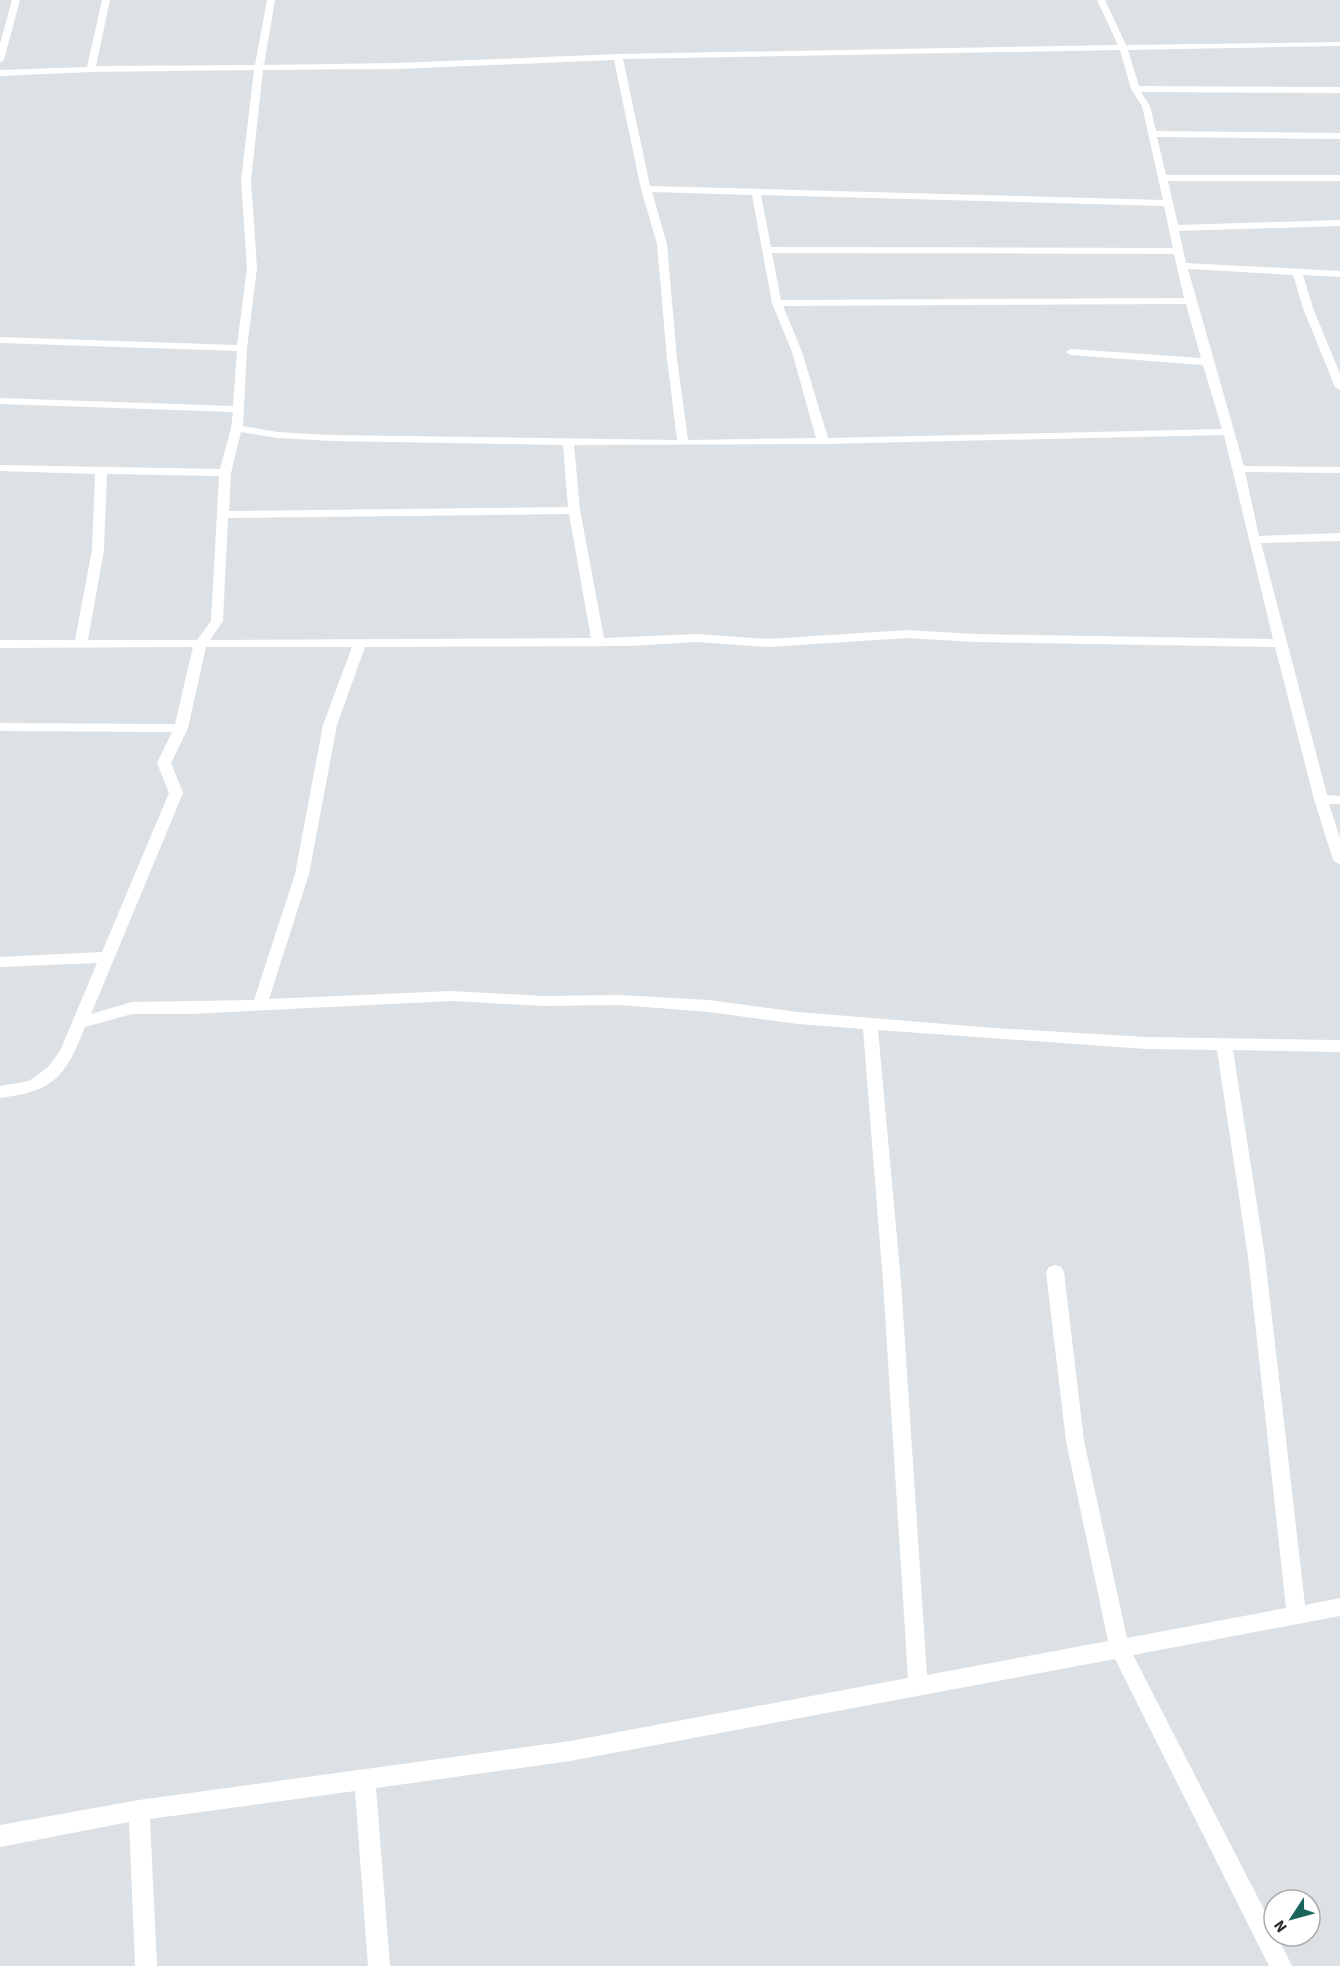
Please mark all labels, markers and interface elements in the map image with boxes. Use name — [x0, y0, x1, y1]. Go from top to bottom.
north arrow — [1262, 1888, 1322, 1948]
text: N — [1269, 1915, 1293, 1937]

